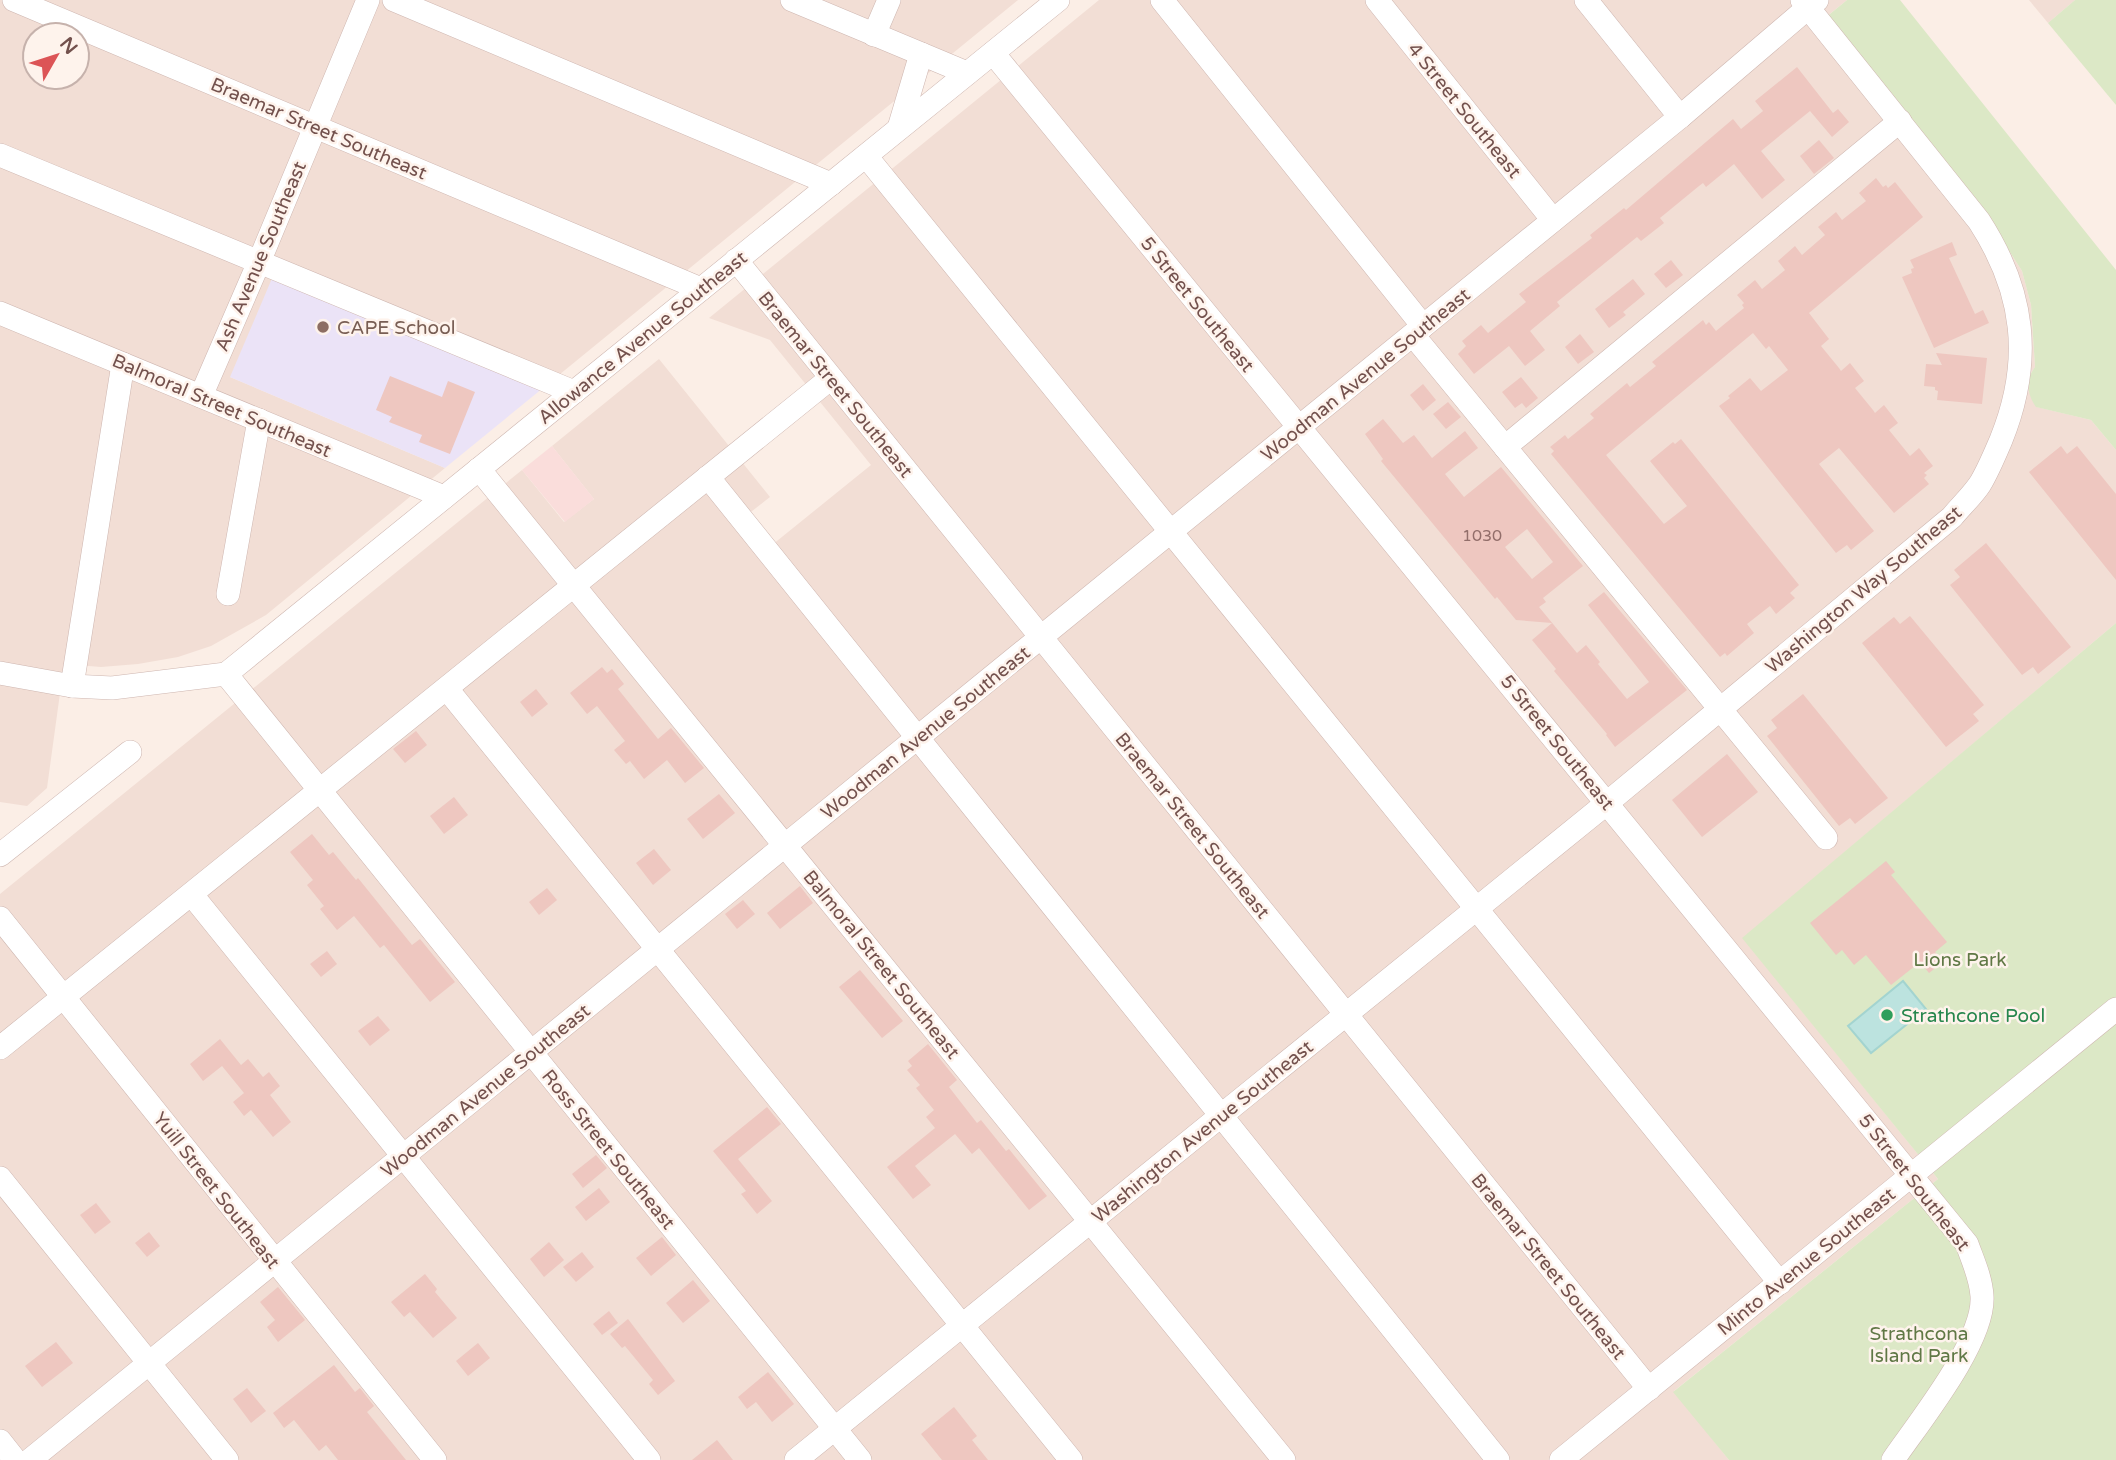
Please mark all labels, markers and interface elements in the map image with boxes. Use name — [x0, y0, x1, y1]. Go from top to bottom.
north arrow — [21, 21, 91, 91]
text: N — [55, 33, 82, 59]
street label: 4 Street Southeast — [1403, 39, 1525, 183]
street label: Braemar Street Southeast — [207, 73, 430, 185]
street label: Ash Avenue Southeast — [211, 158, 311, 355]
street label: 5 Street Southeast — [1136, 233, 1258, 377]
street label: Allowance Avenue Southeast — [534, 247, 751, 429]
street label: Woodman Avenue Southeast — [1257, 284, 1475, 466]
street label: Braemar Street Southeast — [753, 287, 917, 482]
place label: CAPE School — [337, 317, 455, 339]
marker: CAPE School — [315, 319, 331, 335]
street label: Balmoral Street Southeast — [109, 350, 334, 462]
street label: Washington Way Southeast — [1761, 501, 1966, 678]
house number: 1030 — [1462, 526, 1502, 546]
street label: Woodman Avenue Southeast — [817, 642, 1035, 824]
street label: 5 Street Southeast — [1496, 671, 1618, 815]
street label: Braemar Street Southeast — [1110, 728, 1274, 923]
street label: Balmoral Street Southeast — [798, 866, 964, 1063]
park label: Lions Park — [1913, 949, 2007, 971]
street label: Woodman Avenue Southeast — [377, 1000, 595, 1182]
place label: Strathcone Pool — [1901, 1005, 2045, 1027]
marker: Strathcone Pool — [1879, 1007, 1895, 1023]
street label: Washington Avenue Southeast — [1088, 1036, 1317, 1228]
street label: Ross Street Southeast — [537, 1065, 679, 1234]
street label: Yuill Street Southeast — [148, 1108, 284, 1273]
street label: 5 Street Southeast — [1854, 1110, 1974, 1255]
street label: Braemar Street Southeast — [1466, 1169, 1630, 1364]
street label: Minto Avenue Southeast — [1713, 1183, 1900, 1340]
park label: Strathcona Island Park — [1870, 1323, 1968, 1367]

